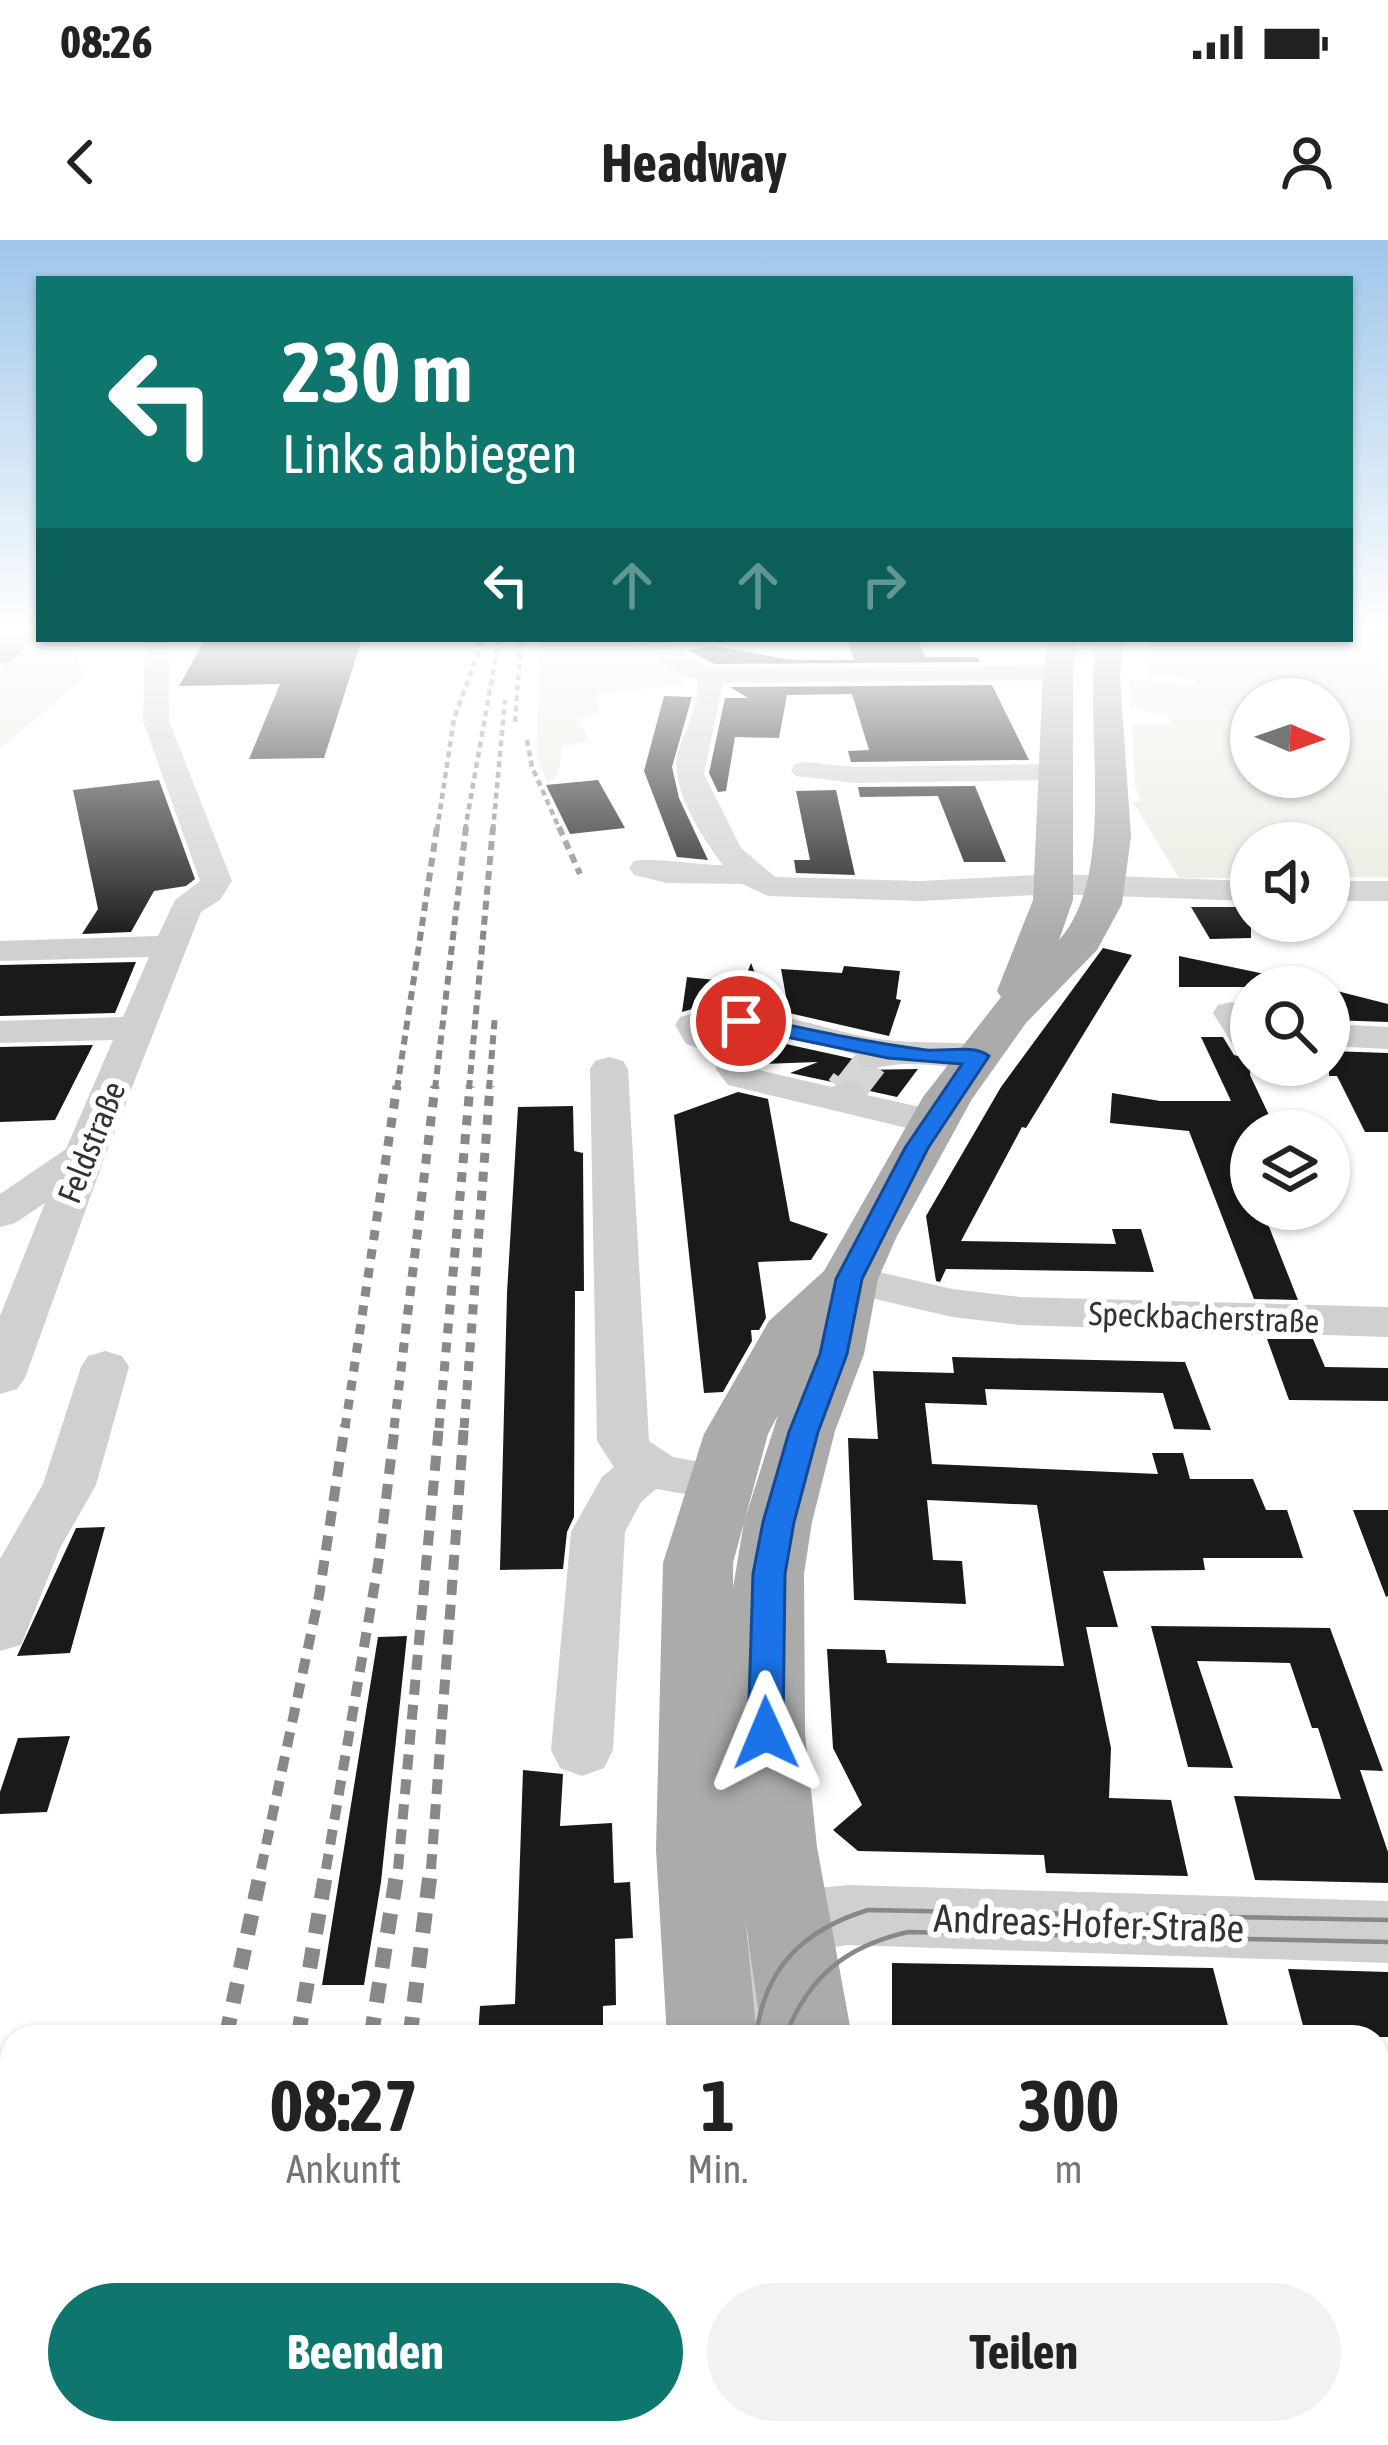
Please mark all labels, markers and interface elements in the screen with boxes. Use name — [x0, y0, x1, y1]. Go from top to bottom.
text: 08:26 — [60, 16, 153, 68]
icon: back — [48, 129, 114, 195]
icon: person — [1274, 129, 1340, 195]
text: Headway — [601, 132, 787, 193]
icon: left — [84, 324, 240, 480]
text: 230 m — [282, 324, 472, 420]
text: Links abbiegen — [282, 423, 578, 484]
icon: left — [473, 552, 539, 618]
icon: ahead — [599, 552, 665, 618]
icon: ahead — [725, 552, 791, 618]
icon: right — [851, 552, 917, 618]
north arrow — [1230, 678, 1350, 798]
map controls — [1230, 678, 1350, 1230]
button: sound — [1230, 822, 1350, 942]
button: search — [1230, 966, 1350, 1086]
pin — [690, 970, 792, 1072]
icon: arrive — [708, 988, 774, 1054]
street label: Feldstraße — [49, 1076, 133, 1208]
button: layers — [1230, 1110, 1350, 1230]
street label: Speckbacherstraße — [1088, 1294, 1320, 1340]
position arrow — [703, 1670, 829, 1796]
street label: Andreas-Hofer-Straße — [933, 1896, 1245, 1950]
text: 08:27 — [270, 2064, 418, 2146]
text: 1 — [701, 2064, 735, 2146]
text: 300 — [1018, 2064, 1119, 2146]
text: Ankunft — [286, 2147, 401, 2191]
text: Min. — [687, 2147, 748, 2191]
text: m — [1055, 2147, 1083, 2191]
button: Beenden — [48, 2283, 683, 2421]
button: Teilen — [707, 2283, 1341, 2421]

